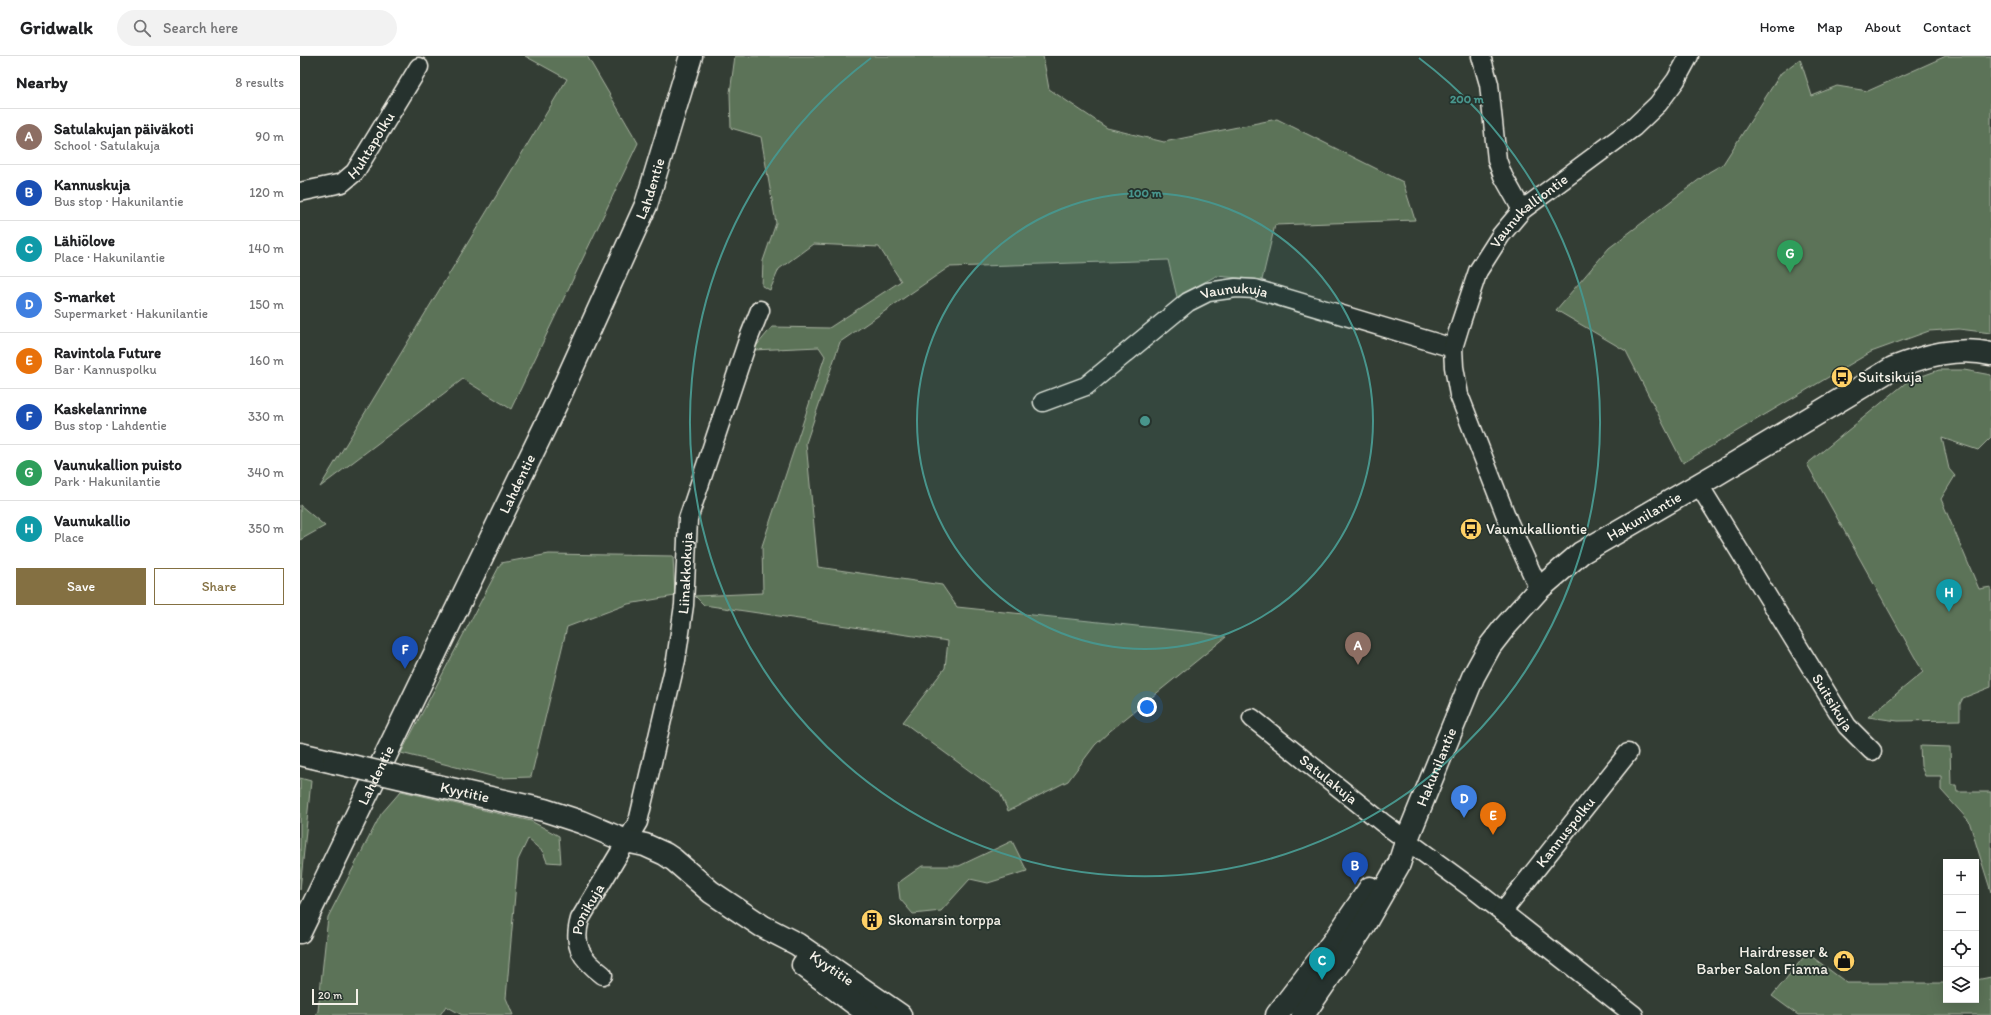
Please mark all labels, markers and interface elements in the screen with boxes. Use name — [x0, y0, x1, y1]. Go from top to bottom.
search box — [117, 10, 397, 46]
text: Gridwalk — [20, 16, 93, 39]
icon: search — [131, 17, 153, 39]
text: Search here — [163, 19, 238, 37]
text: Home — [1760, 19, 1795, 36]
text: Map — [1817, 19, 1843, 36]
text: About — [1865, 19, 1901, 36]
text: Contact — [1923, 19, 1971, 36]
text: Nearby — [16, 72, 68, 92]
text: 8 results — [235, 75, 284, 90]
text: 200 m — [1450, 92, 1485, 106]
street label: Huhtapolku — [344, 109, 398, 183]
text: Satulakujan päiväkoti — [54, 120, 194, 138]
text: A — [25, 129, 33, 144]
text: 90 m — [255, 129, 284, 144]
text: School · Satulakuja — [54, 138, 160, 153]
street label: Lahdentie — [632, 156, 669, 222]
street label: Vaunukalliontie — [1486, 170, 1571, 251]
text: Kannuskuja — [54, 176, 130, 194]
text: B — [25, 185, 33, 200]
text: 120 m — [249, 185, 284, 200]
text: 100 m — [1128, 186, 1162, 200]
text: Bus stop · Hakunilantie — [54, 194, 184, 209]
text: Lähiölove — [54, 232, 115, 250]
pin: G — [1777, 240, 1803, 273]
text: C — [25, 241, 33, 256]
text: 140 m — [248, 241, 284, 256]
text: Place · Hakunilantie — [54, 250, 165, 265]
street label: Vaunukuja — [1197, 279, 1271, 303]
text: S-market — [54, 288, 115, 306]
text: D — [25, 297, 33, 312]
text: 150 m — [249, 297, 284, 312]
text: Supermarket · Hakunilantie — [54, 306, 208, 321]
text: Ravintola Future — [54, 344, 161, 362]
text: E — [25, 353, 33, 368]
text: 160 m — [249, 353, 284, 368]
text: Bar · Kannuspolku — [54, 362, 157, 377]
bus stop icon: Suitsikuja — [1829, 364, 1855, 390]
place label: Suitsikuja — [1858, 368, 1922, 386]
text: Kaskelanrinne — [54, 400, 147, 418]
text: F — [26, 409, 32, 424]
text: 330 m — [248, 409, 284, 424]
centre of rings — [1138, 414, 1152, 428]
text: Bus stop · Lahdentie — [54, 418, 167, 433]
street label: Lahdentie — [495, 451, 539, 517]
text: Vaunukallion puisto — [54, 456, 182, 474]
text: G — [25, 465, 33, 480]
text: 340 m — [247, 465, 284, 480]
text: Park · Hakunilantie — [54, 474, 161, 489]
street label: Hakunilantie — [1603, 488, 1685, 545]
text: Vaunukallio — [54, 512, 130, 530]
bus stop icon: Vaunukalliontie — [1458, 516, 1484, 542]
place label: Vaunukalliontie — [1486, 520, 1587, 538]
text: H — [25, 521, 34, 536]
text: 350 m — [248, 521, 284, 536]
text: Place — [54, 530, 84, 545]
street label: Liinakkokuja — [674, 531, 696, 615]
button: Save — [16, 568, 146, 605]
button: Share — [154, 568, 284, 605]
pin: H — [1936, 579, 1962, 612]
pin: A — [1345, 632, 1371, 665]
pin: F — [392, 636, 418, 669]
street label: Suitsikuja — [1808, 670, 1857, 736]
your location — [1137, 697, 1157, 717]
street label: Hakunilantie — [1412, 725, 1460, 809]
street label: Lahdentie — [354, 743, 398, 808]
street label: Satulakuja — [1296, 751, 1362, 808]
street label: Kyytitie — [439, 778, 491, 806]
pin: D — [1451, 785, 1477, 818]
street label: Kannuspolku — [1532, 793, 1599, 871]
pin: E — [1480, 802, 1506, 835]
pin: B — [1342, 852, 1368, 885]
map controls — [1943, 859, 1979, 1003]
button: + — [1943, 859, 1979, 895]
street label: Ponikuja — [568, 880, 608, 936]
button: − — [1943, 895, 1979, 931]
building icon: Skomarsin torppa — [859, 907, 885, 933]
place label: Skomarsin torppa — [888, 911, 1002, 929]
button: locate — [1943, 931, 1979, 967]
place label: Hairdresser & Barber Salon Fianna — [1697, 943, 1828, 978]
street label: Kyytitie — [806, 947, 857, 990]
pin: C — [1309, 947, 1335, 980]
shop icon: Hairdresser & Barber Salon Fianna — [1831, 948, 1857, 974]
button: layers — [1943, 967, 1979, 1003]
scale bar — [312, 987, 358, 1006]
text: 20 m — [318, 989, 342, 1002]

